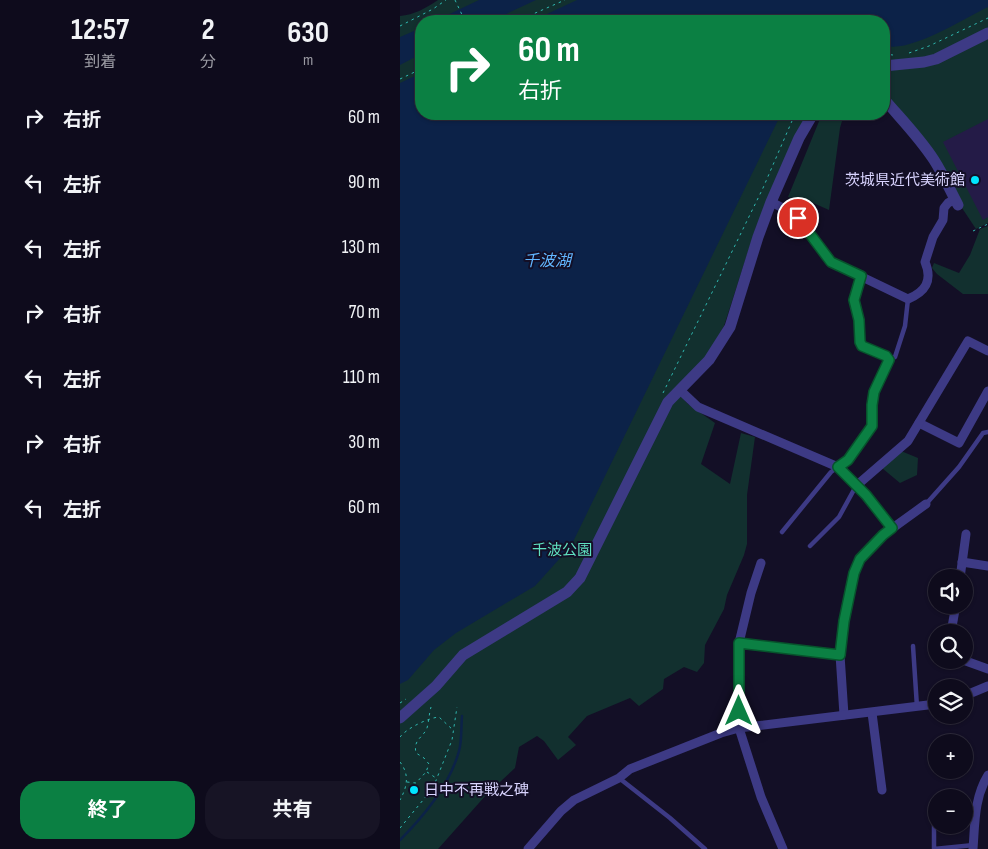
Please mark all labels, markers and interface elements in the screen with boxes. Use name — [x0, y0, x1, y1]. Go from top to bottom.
text: 12:57 — [71, 12, 129, 48]
text: 2 — [202, 12, 215, 48]
text: 630 — [287, 15, 329, 51]
text: 60 m — [518, 29, 580, 72]
icon: right — [435, 35, 500, 100]
text: m — [303, 51, 313, 70]
text: 到着 — [84, 53, 116, 72]
text: 分 — [200, 53, 216, 72]
text: 右折 — [518, 78, 562, 105]
icon: right — [20, 104, 48, 132]
text: 60 m — [348, 106, 380, 129]
text: 右折 — [63, 109, 101, 132]
icon: left — [20, 169, 48, 197]
text: 90 m — [348, 171, 380, 194]
place label: 茨城県近代美術館 — [845, 171, 965, 190]
text: 左折 — [63, 174, 101, 197]
marker: 茨城県近代美術館 — [969, 174, 981, 186]
pin — [777, 197, 819, 239]
icon: arrive — [784, 204, 812, 232]
icon: left — [20, 234, 48, 262]
text: 130 m — [342, 236, 380, 259]
text: 左折 — [63, 239, 101, 262]
water label: 千波湖 — [523, 252, 574, 271]
icon: right — [20, 299, 48, 327]
text: 70 m — [349, 301, 380, 324]
text: 右折 — [63, 304, 101, 327]
icon: left — [20, 364, 48, 392]
text: 110 m — [343, 366, 380, 389]
text: 左折 — [63, 369, 101, 392]
icon: right — [20, 429, 48, 457]
text: 30 m — [348, 431, 380, 454]
text: 右折 — [63, 434, 101, 457]
icon: left — [20, 494, 48, 522]
text: 60 m — [348, 496, 380, 519]
text: 左折 — [63, 499, 101, 522]
park label: 千波公園 — [532, 541, 592, 560]
map controls — [928, 569, 973, 834]
button: sound — [928, 569, 973, 614]
button: search — [928, 624, 973, 669]
button: layers — [928, 679, 973, 724]
position arrow — [712, 684, 764, 736]
button: + — [928, 734, 973, 779]
button: 終了 — [20, 781, 195, 839]
button: 共有 — [205, 781, 380, 839]
place label: 日中不再戦之碑 — [424, 781, 529, 800]
marker: 日中不再戦之碑 — [408, 784, 420, 796]
button: − — [928, 789, 973, 834]

